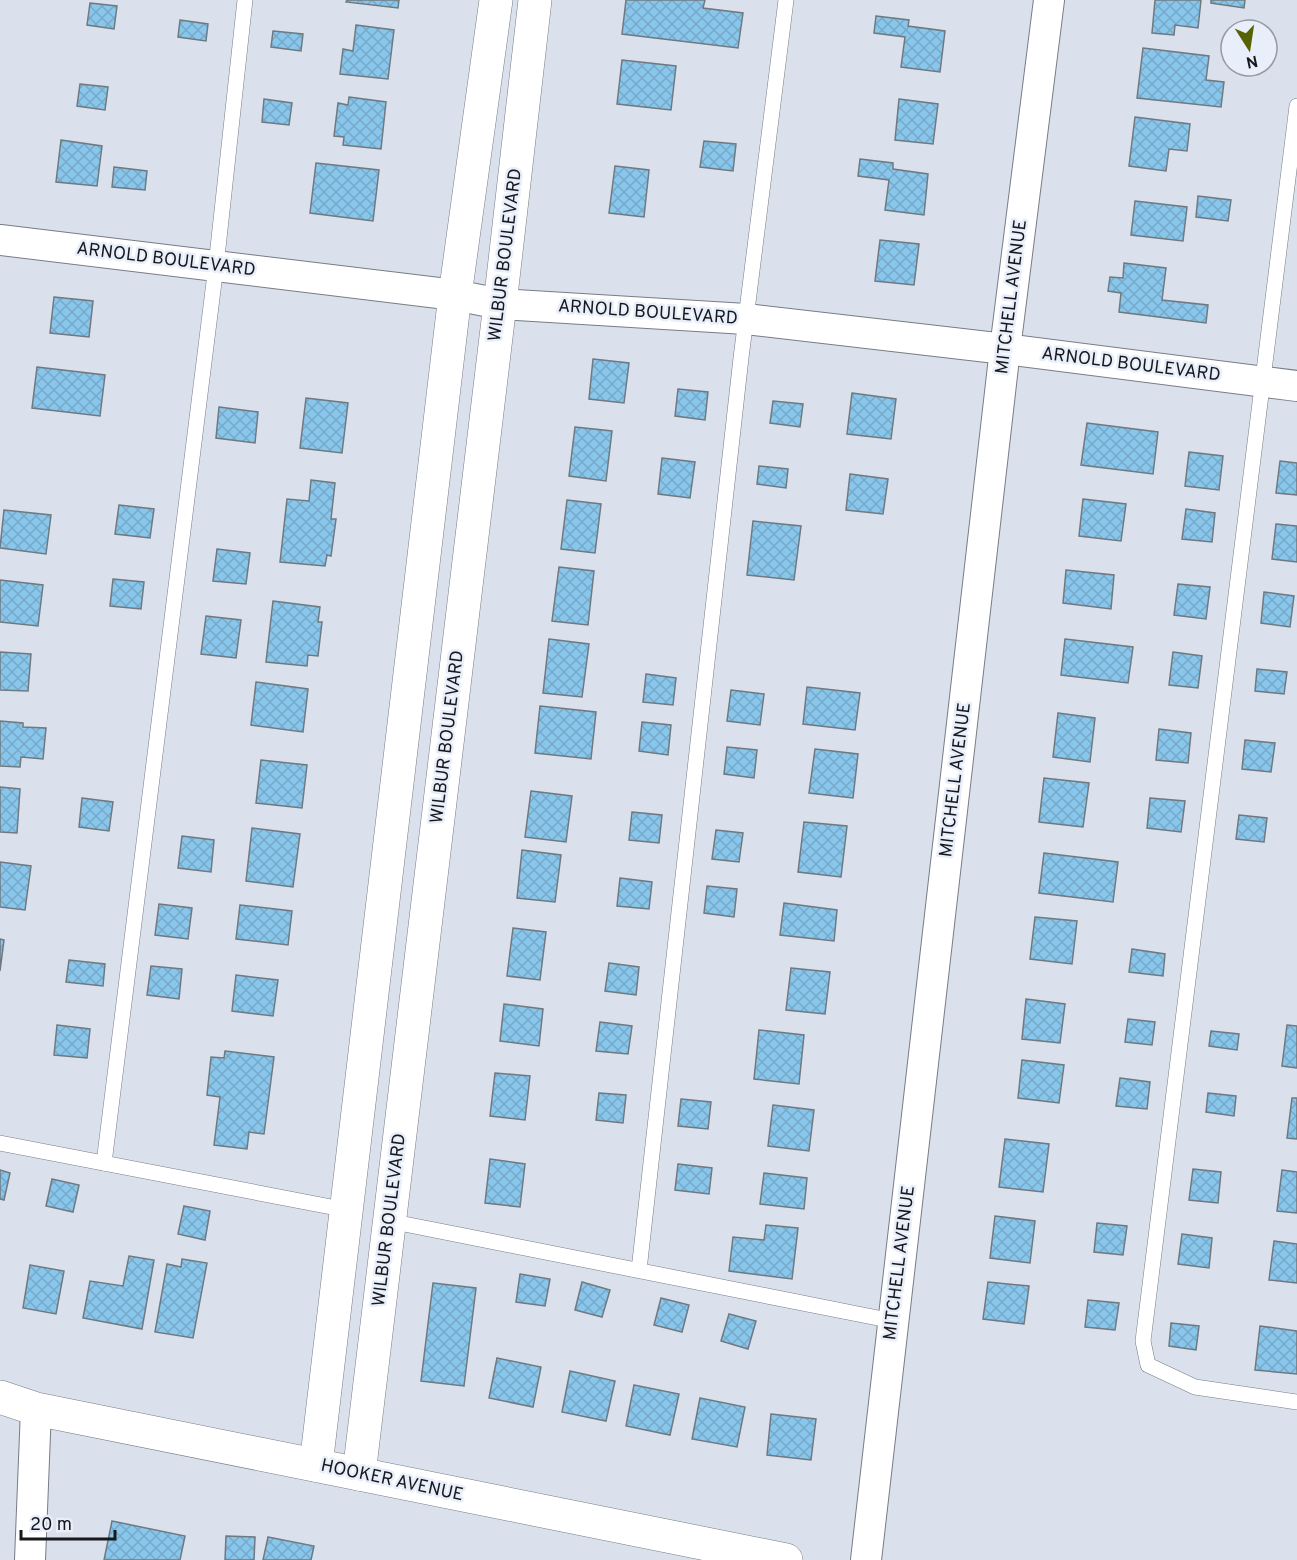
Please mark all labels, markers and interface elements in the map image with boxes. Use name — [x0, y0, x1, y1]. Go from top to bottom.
north arrow — [1219, 18, 1279, 78]
text: N — [1244, 50, 1259, 72]
street label: WILBUR BOULEVARD — [484, 167, 528, 343]
street label: MITCHELL AVENUE — [991, 218, 1033, 376]
street label: ARNOLD BOULEVARD — [75, 238, 257, 282]
street label: ARNOLD BOULEVARD — [557, 295, 739, 331]
street label: ARNOLD BOULEVARD — [1040, 343, 1222, 387]
street label: WILBUR BOULEVARD — [426, 649, 470, 825]
street label: MITCHELL AVENUE — [935, 701, 977, 859]
street label: WILBUR BOULEVARD — [368, 1132, 412, 1308]
street label: MITCHELL AVENUE — [879, 1184, 921, 1342]
street label: HOOKER AVENUE — [319, 1455, 465, 1507]
scale bar — [21, 1503, 116, 1541]
text: 20 m — [30, 1514, 72, 1537]

